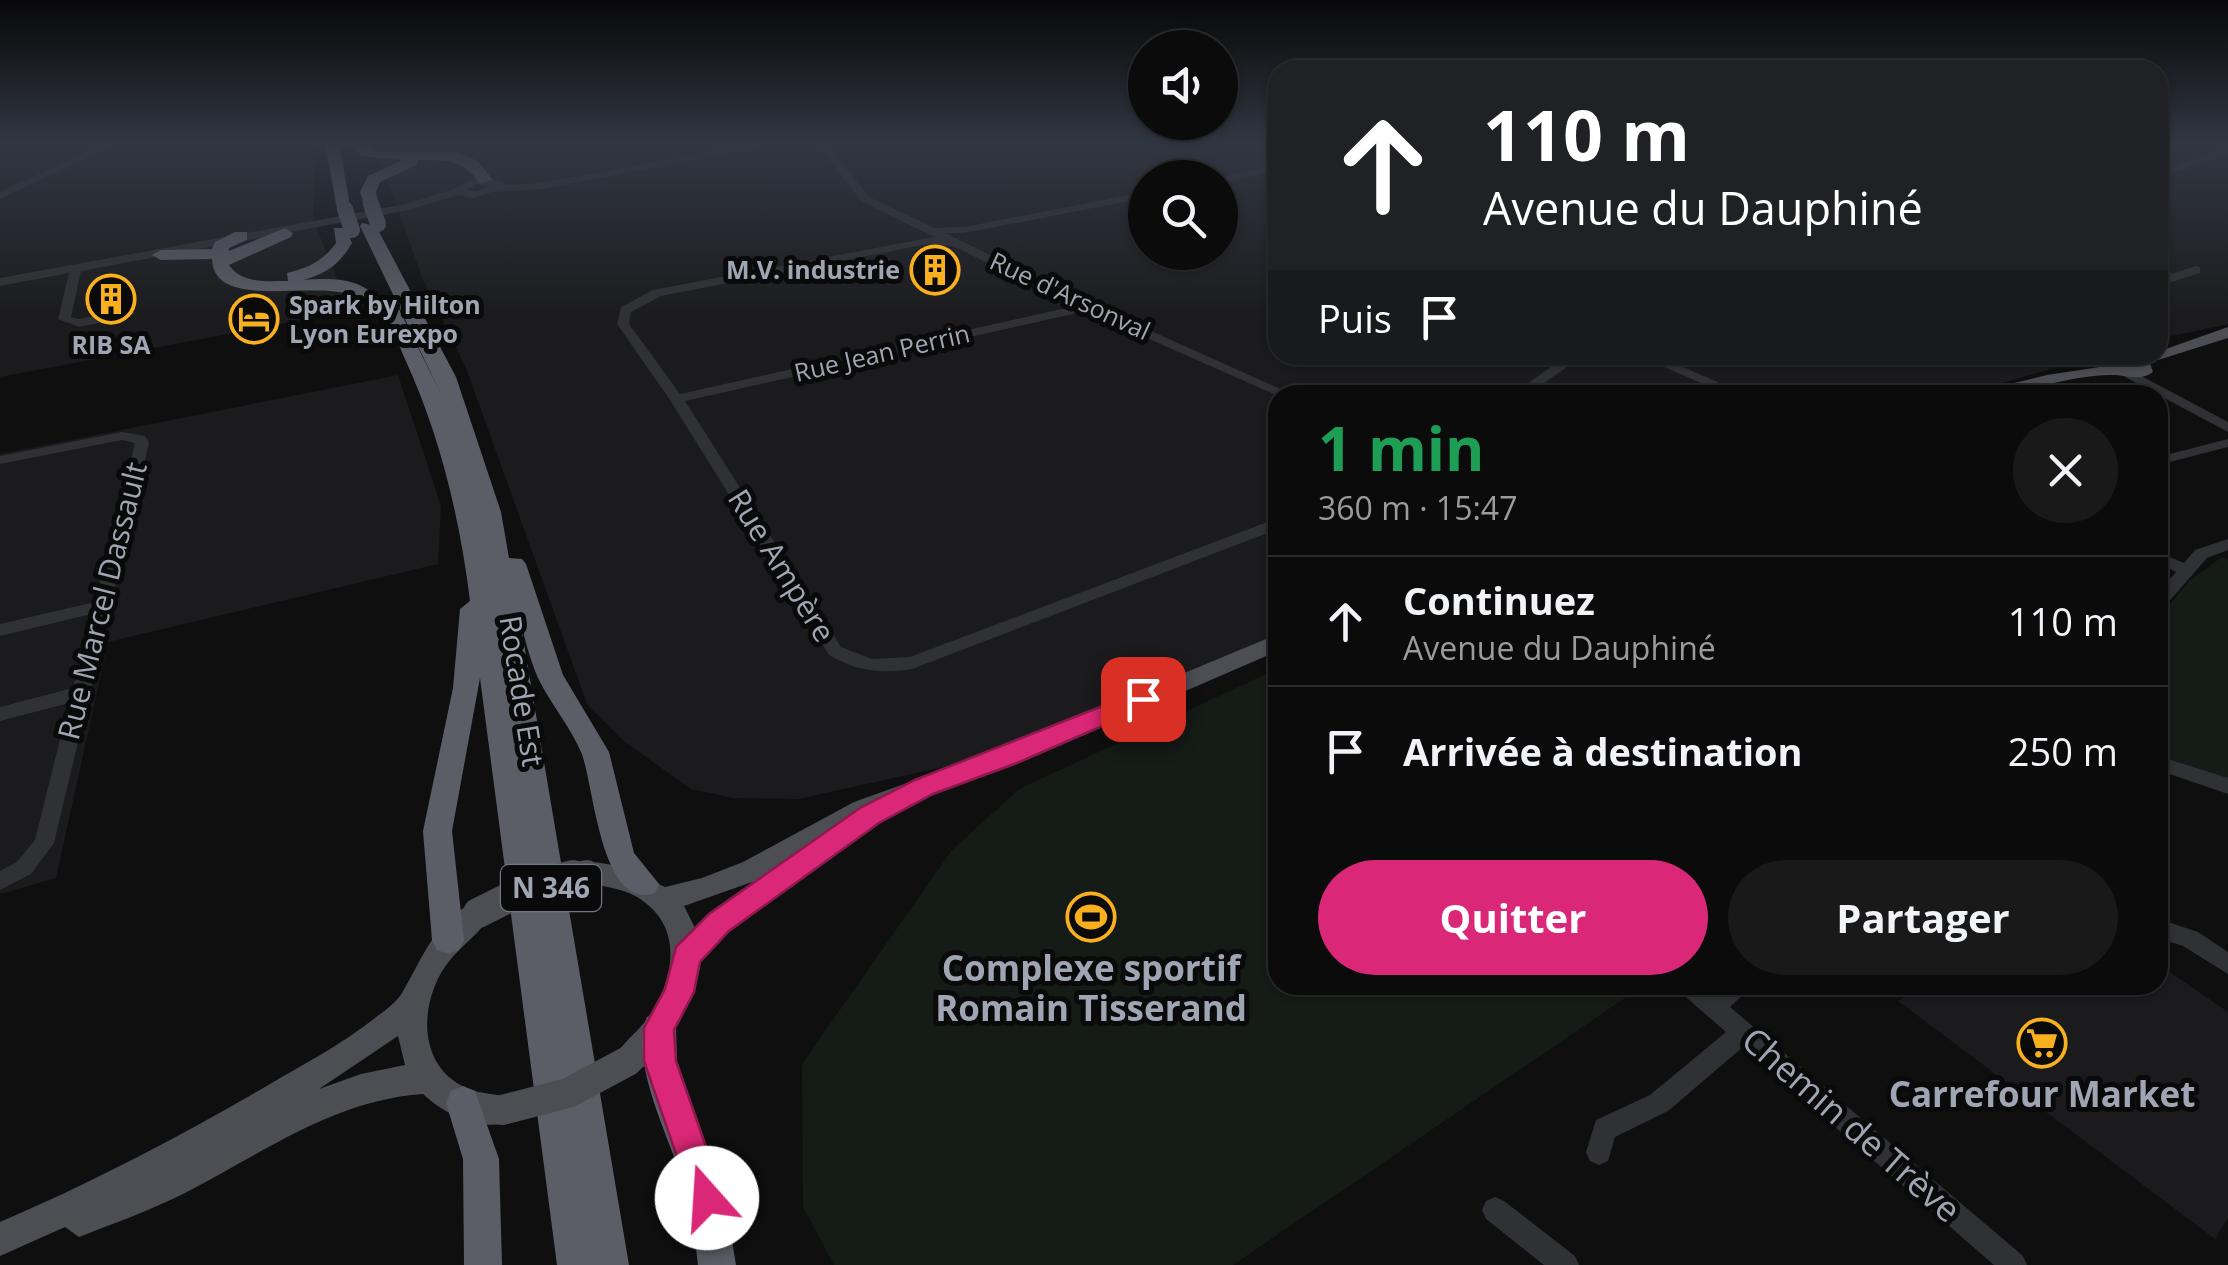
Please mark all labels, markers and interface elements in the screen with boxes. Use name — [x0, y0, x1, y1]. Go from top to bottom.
map controls — [1128, 30, 1238, 270]
button: sound — [1128, 30, 1238, 140]
text: 110 m — [1483, 86, 1690, 182]
icon: ahead — [1318, 100, 1448, 230]
button: search — [1128, 160, 1238, 270]
text: Avenue du Dauphiné — [1483, 177, 1923, 238]
street label: Rue d'Arsonval — [985, 243, 1156, 347]
building icon: M.V. industrie — [909, 244, 961, 296]
place label: M.V. industrie — [726, 252, 900, 286]
building icon: RIB SA — [85, 273, 137, 325]
place label: Spark by Hilton Lyon Eurexpo — [289, 287, 481, 350]
icon: arrive — [1412, 290, 1467, 345]
text: Puis — [1318, 292, 1392, 344]
hotel icon: Spark by Hilton Lyon Eurexpo — [228, 293, 280, 345]
street label: Rue Jean Perrin — [791, 315, 973, 389]
place label: RIB SA — [71, 327, 151, 361]
text: 1 min — [1318, 407, 1485, 489]
button: close — [2013, 418, 2118, 523]
street label: Rue Marcel Dassault — [47, 458, 156, 744]
street label: Rue Ampère — [719, 481, 845, 649]
text: 360 m · 15:47 — [1318, 486, 1517, 529]
text: Continuez — [1403, 574, 1595, 626]
icon: ahead — [1318, 594, 1373, 649]
text: 110 m — [2008, 595, 2118, 647]
street label: Rocade Est — [490, 612, 555, 769]
text: Avenue du Dauphiné — [1403, 626, 1716, 669]
pin — [1101, 657, 1186, 742]
icon: arrive — [1116, 672, 1171, 727]
icon: arrive — [1318, 724, 1373, 779]
text: Arrivée à destination — [1403, 725, 1803, 777]
text: 250 m — [2008, 725, 2118, 777]
button: Quitter — [1318, 860, 1708, 975]
button: Partager — [1728, 860, 2118, 975]
road number: N 346 — [501, 865, 601, 911]
sports icon: Complexe sportif Romain Tisserand — [1065, 891, 1117, 943]
place label: Complexe sportif Romain Tisserand — [935, 944, 1247, 1031]
street label: Chemin de Trève — [1733, 1016, 1971, 1232]
supermarket icon: Carrefour Market — [2016, 1017, 2068, 1069]
place label: Carrefour Market — [1889, 1070, 2195, 1117]
position arrow — [655, 1146, 759, 1250]

